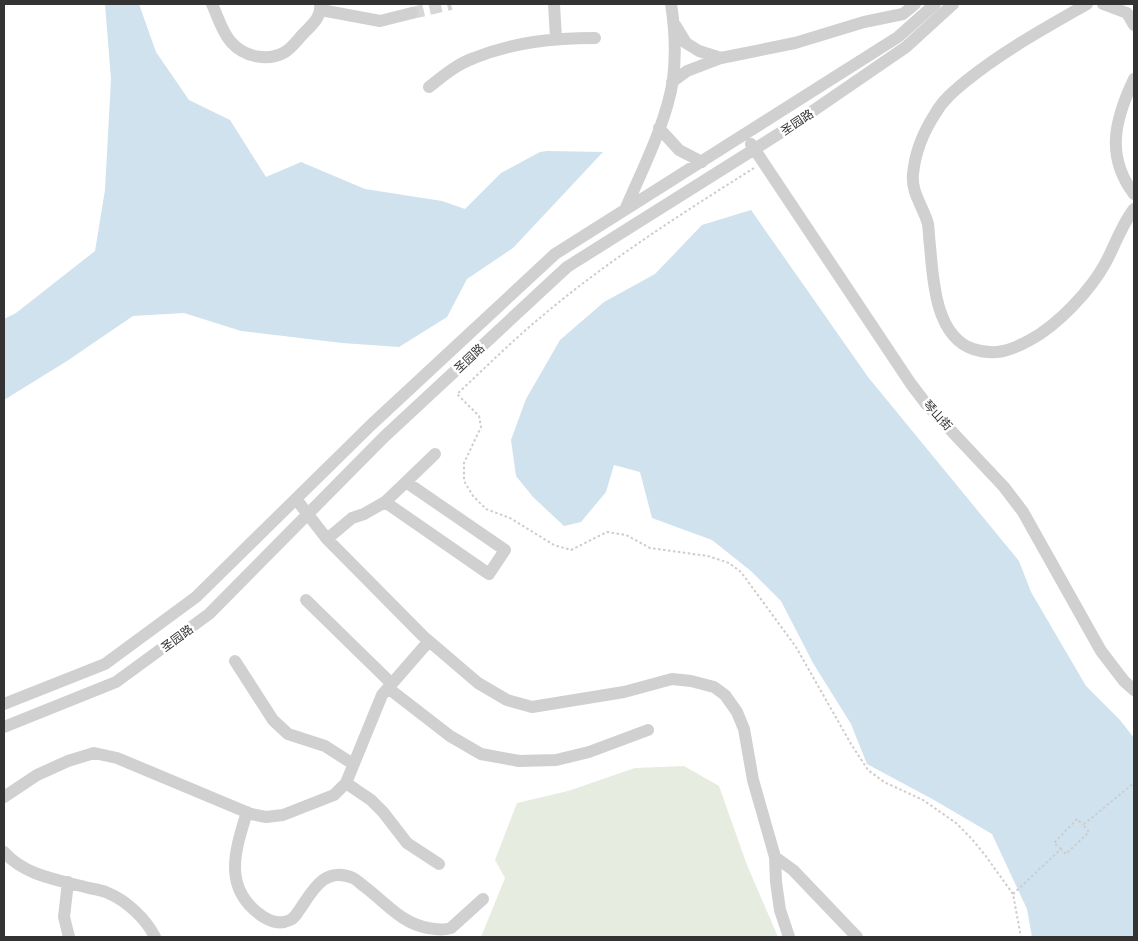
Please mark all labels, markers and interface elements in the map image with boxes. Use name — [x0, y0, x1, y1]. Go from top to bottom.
street label: 圣园路 — [777, 105, 817, 139]
street label: 圣园路 — [450, 340, 488, 376]
street label: 琴山街 — [920, 396, 956, 434]
street label: 圣园路 — [157, 621, 197, 655]

